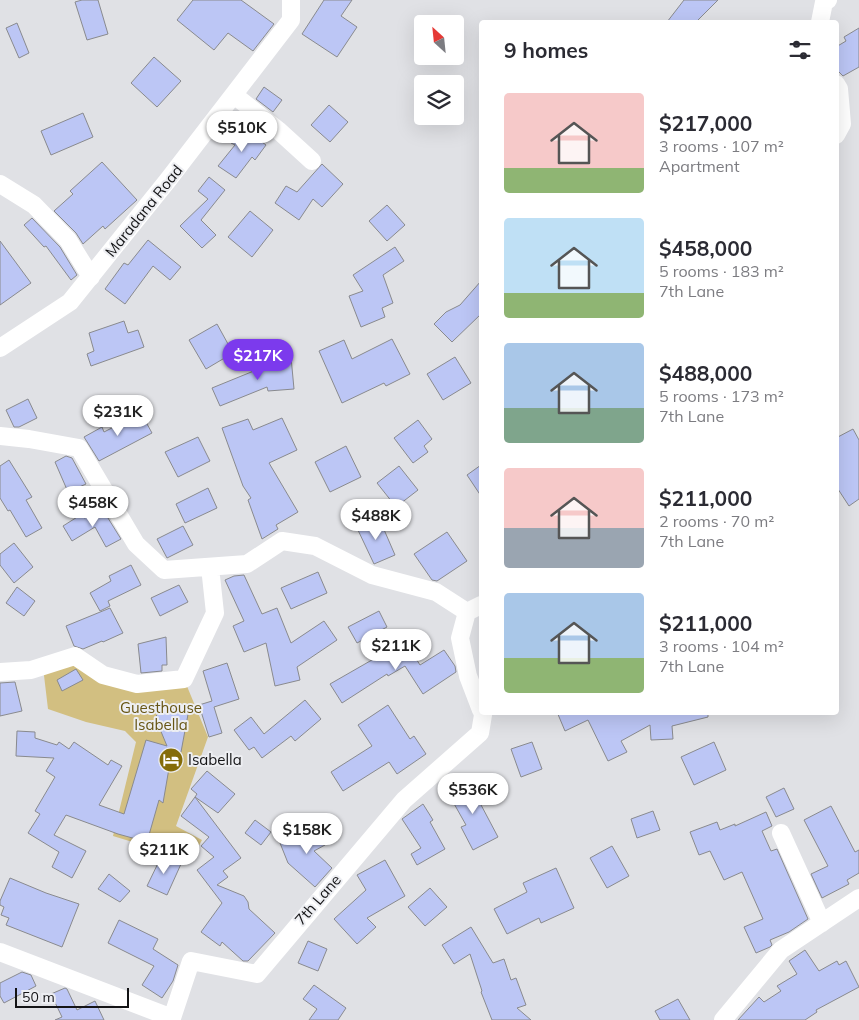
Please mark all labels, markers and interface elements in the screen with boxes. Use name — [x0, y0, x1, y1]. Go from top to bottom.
north arrow — [414, 15, 464, 65]
map controls — [414, 15, 464, 125]
icon: filters — [786, 36, 814, 64]
text: 9 homes — [504, 37, 588, 63]
button: layers — [414, 75, 464, 125]
pin: $510K — [207, 110, 277, 153]
text: $217,000 — [659, 110, 752, 136]
icon: home — [544, 113, 604, 173]
text: $510K — [217, 117, 267, 137]
text: 3 rooms · 107 m² — [659, 136, 784, 156]
text: Apartment — [659, 156, 740, 176]
street label: Maradana Road — [101, 161, 186, 260]
text: $458,000 — [659, 235, 752, 261]
icon: home — [544, 238, 604, 298]
text: 5 rooms · 183 m² — [659, 261, 784, 281]
text: 7th Lane — [659, 281, 724, 301]
pin: $217K — [223, 338, 293, 381]
text: $217K — [233, 345, 283, 365]
text: $488,000 — [659, 360, 752, 386]
icon: home — [544, 363, 604, 423]
text: 5 rooms · 173 m² — [659, 386, 784, 406]
pin: $231K — [83, 394, 153, 437]
text: $231K — [93, 401, 143, 421]
text: 7th Lane — [659, 406, 724, 426]
text: $211,000 — [659, 485, 752, 511]
pin: $458K — [58, 486, 128, 528]
icon: home — [544, 488, 604, 548]
text: $458K — [68, 492, 118, 512]
pin: $488K — [341, 498, 411, 541]
text: $488K — [351, 505, 401, 525]
text: 2 rooms · 70 m² — [659, 511, 774, 531]
text: 7th Lane — [659, 531, 724, 551]
text: $211,000 — [659, 610, 752, 636]
icon: home — [544, 613, 604, 673]
pin: $211K — [361, 628, 431, 671]
text: $211K — [371, 635, 421, 655]
text: 3 rooms · 104 m² — [659, 636, 784, 656]
text: 7th Lane — [659, 656, 724, 676]
park label: Guesthouse Isabella — [120, 698, 202, 734]
hotel icon: Isabella — [158, 747, 184, 773]
place label: Isabella — [188, 750, 242, 769]
pin: $536K — [438, 772, 508, 815]
text: $536K — [448, 779, 498, 799]
pin: $158K — [272, 812, 342, 855]
text: $158K — [282, 819, 332, 839]
pin: $211K — [129, 832, 199, 875]
text: $211K — [139, 839, 189, 859]
street label: 7th Lane — [290, 870, 345, 929]
scale bar — [15, 985, 129, 1008]
text: 50 m — [22, 988, 55, 1006]

